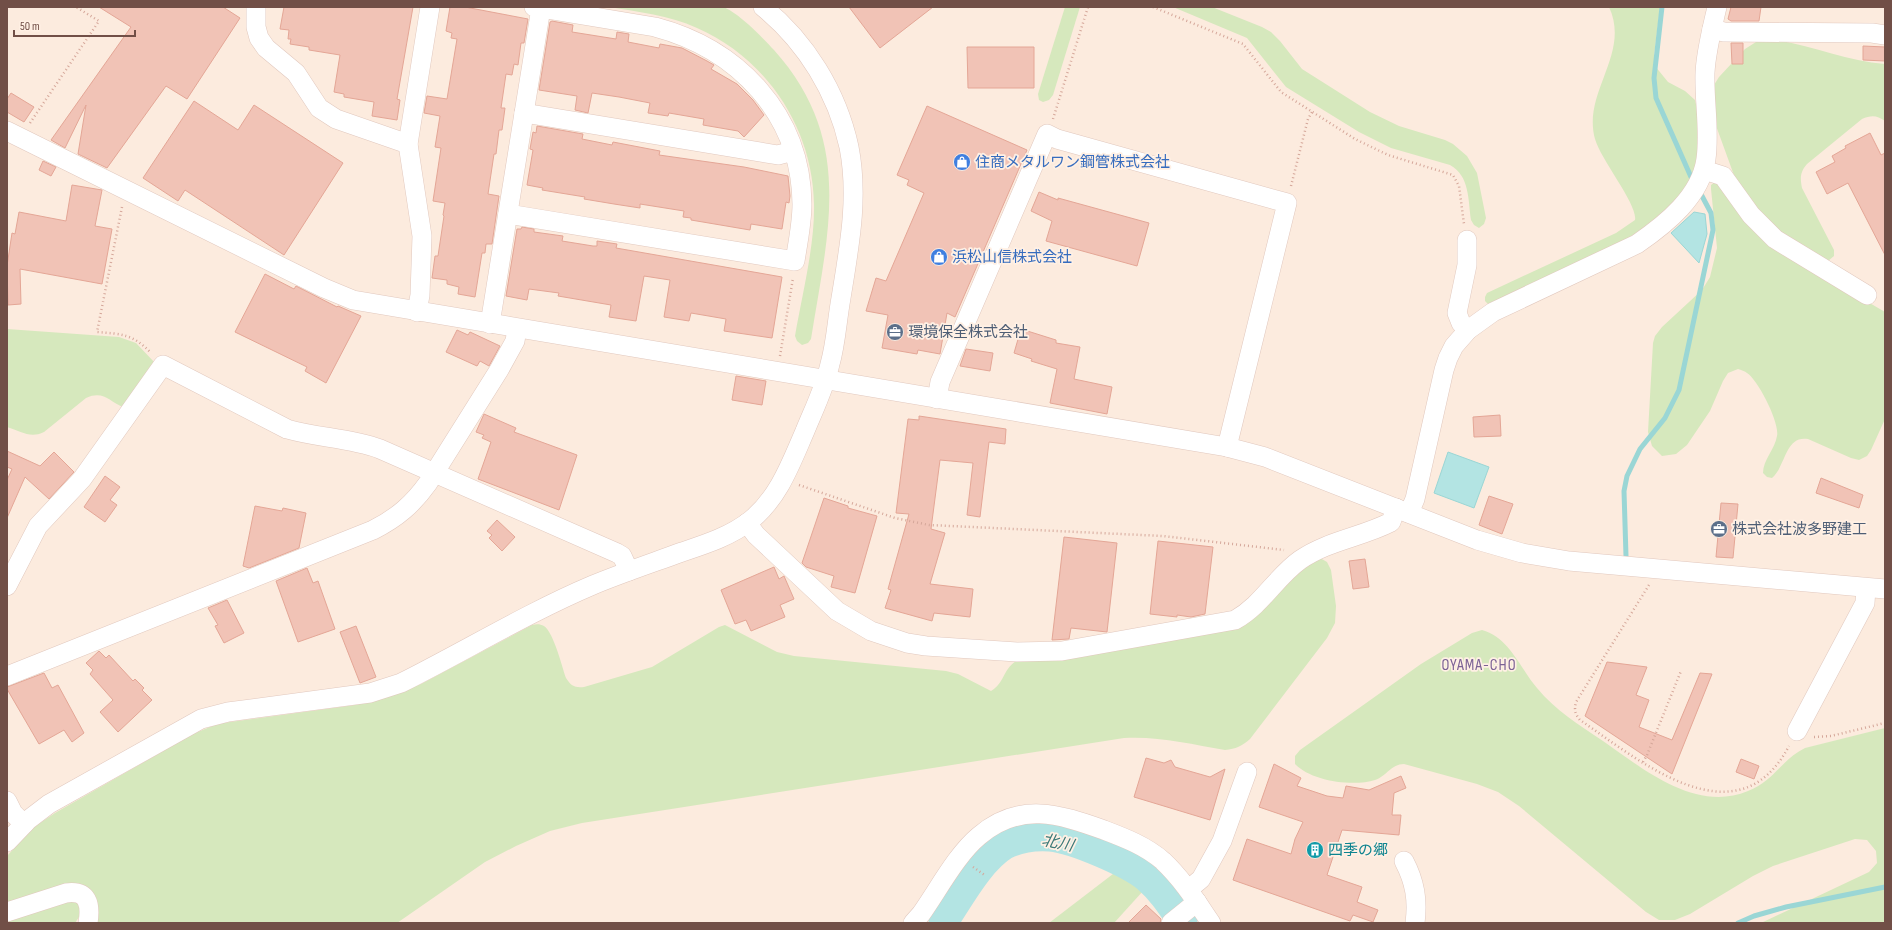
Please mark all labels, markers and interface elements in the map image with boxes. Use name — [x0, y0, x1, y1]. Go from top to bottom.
scale bar — [14, 12, 135, 38]
text: 50 m — [20, 19, 40, 34]
shop icon: 住商メタルワン鋼管株式会社 — [952, 152, 972, 172]
place label: 住商メタルワン鋼管株式会社 — [975, 153, 1170, 172]
shop icon: 浜松山信株式会社 — [929, 247, 949, 267]
place label: 浜松山信株式会社 — [952, 248, 1072, 267]
office icon: 環境保全株式会社 — [885, 322, 905, 342]
place label: 環境保全株式会社 — [908, 323, 1028, 342]
office icon: 株式会社波多野建工 — [1709, 519, 1729, 539]
place label: 株式会社波多野建工 — [1732, 520, 1867, 539]
district label: OYAMA-CHO — [1441, 656, 1517, 675]
water label: 北川 — [1040, 831, 1077, 857]
building icon: 四季の郷 — [1305, 840, 1325, 860]
place label: 四季の郷 — [1328, 841, 1388, 860]

